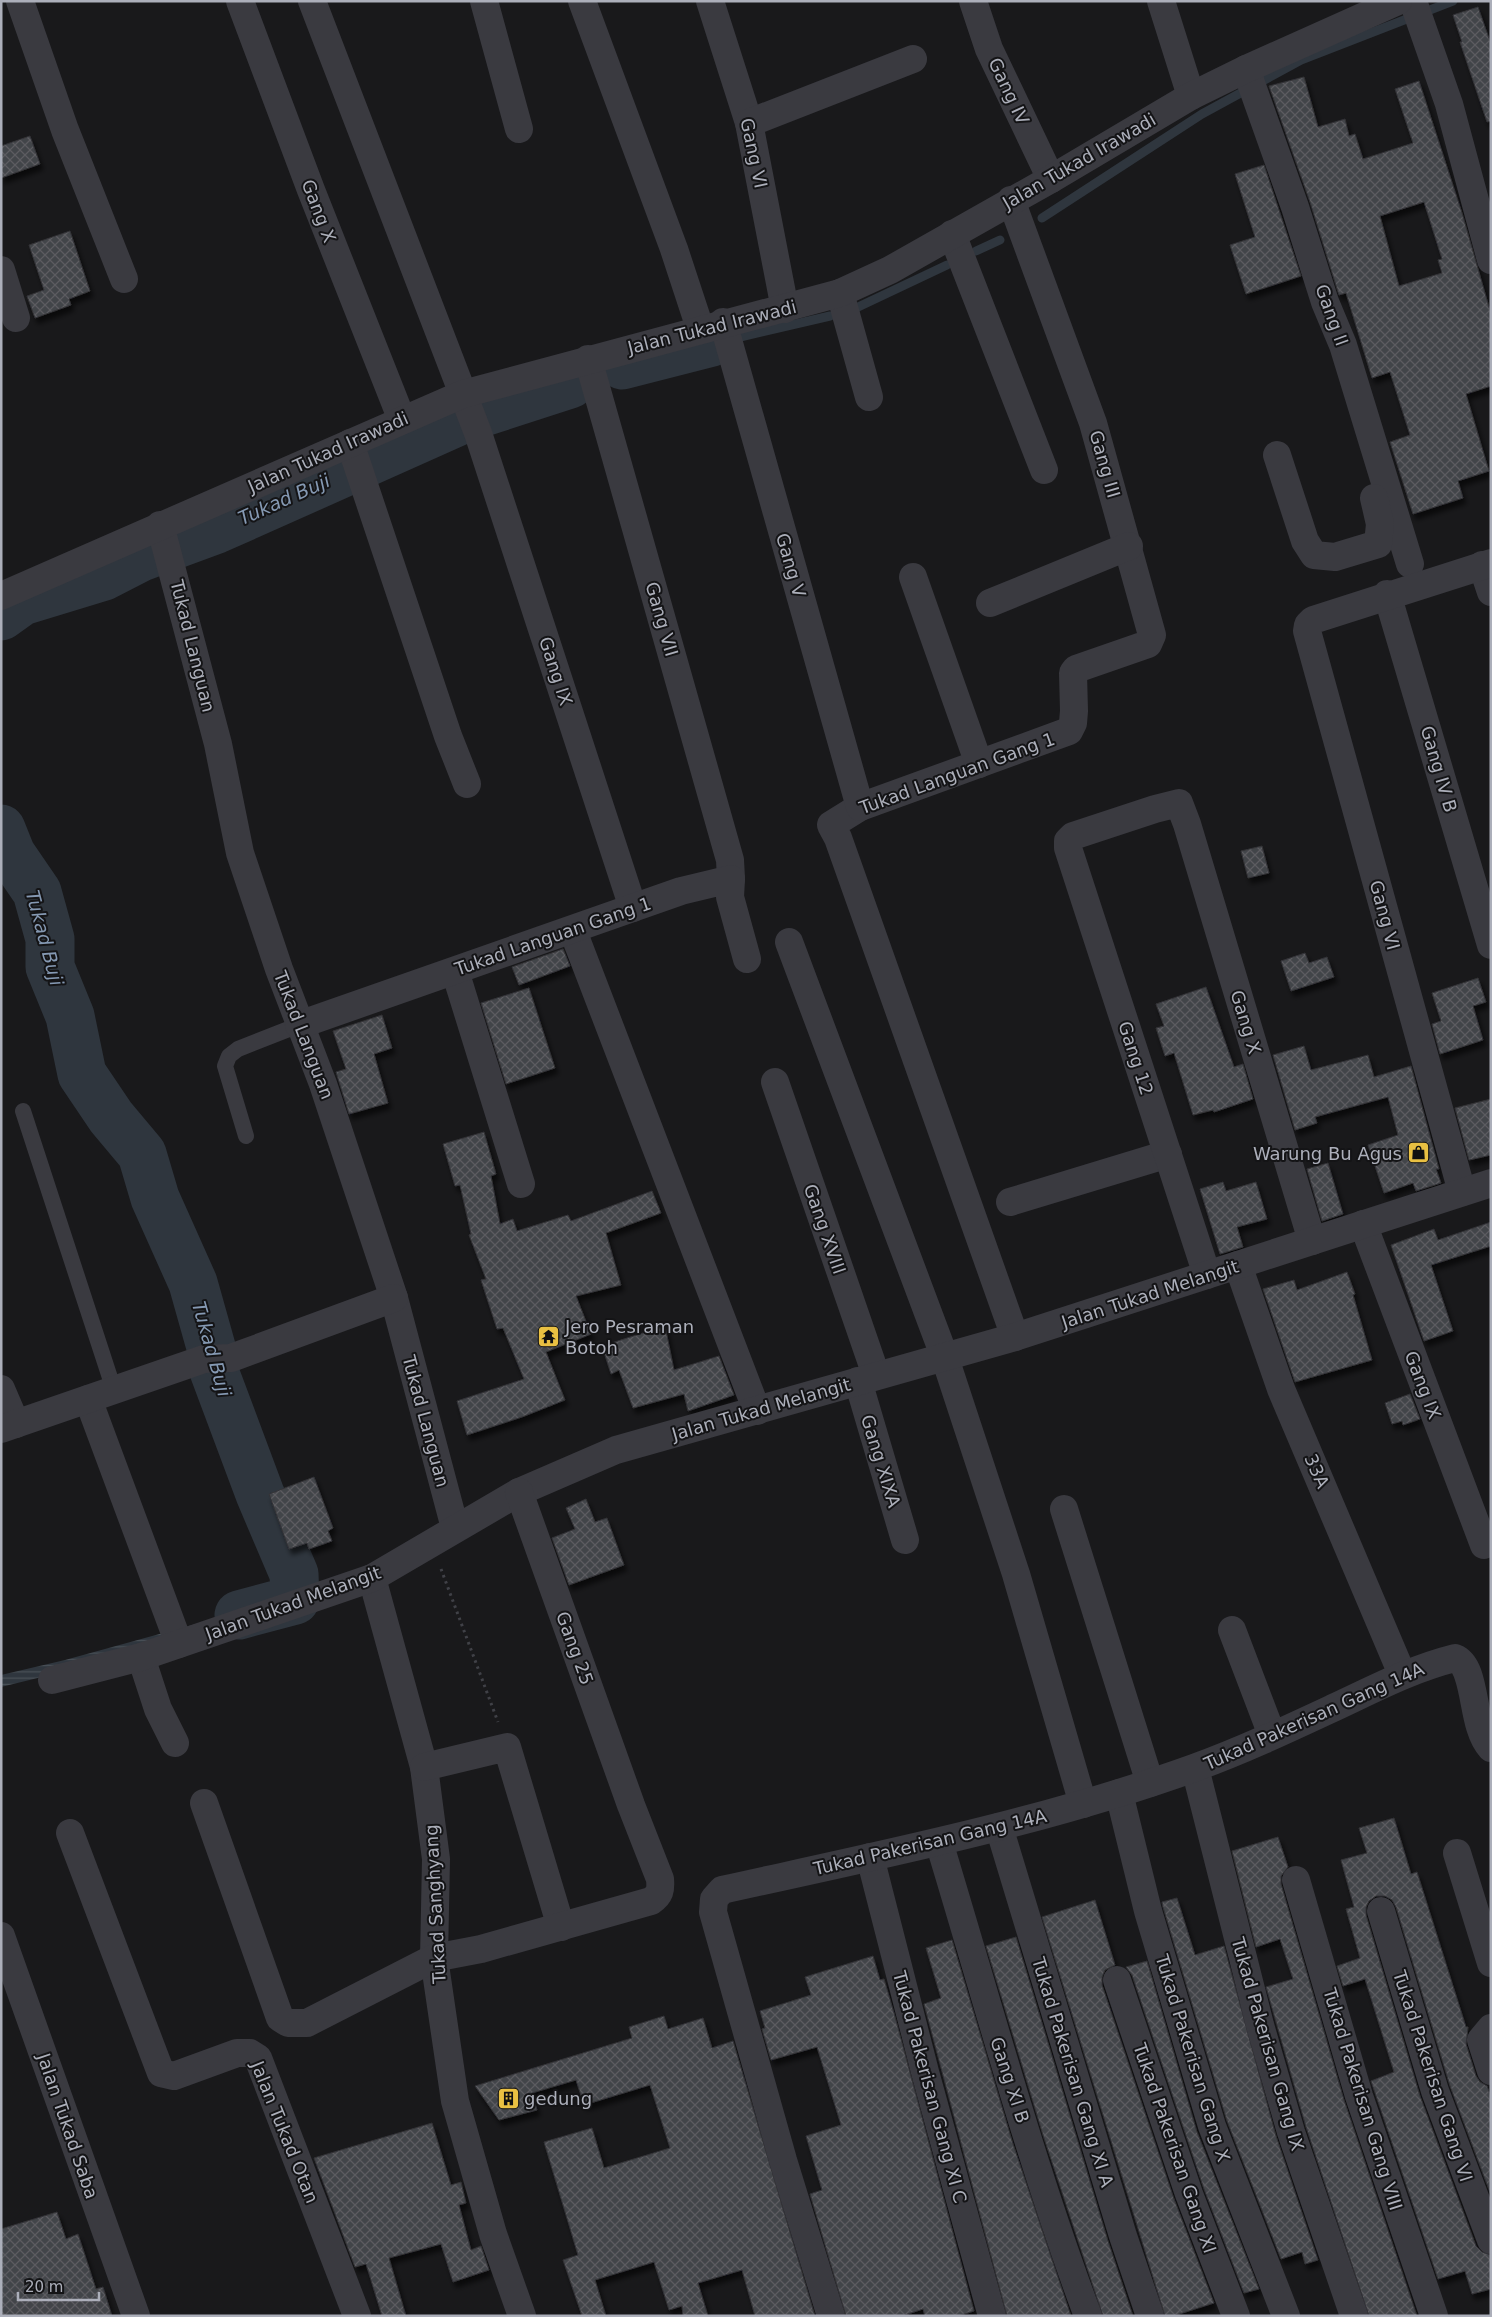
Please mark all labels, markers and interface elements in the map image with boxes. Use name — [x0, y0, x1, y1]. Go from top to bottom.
street label: Gang IV — [984, 54, 1034, 128]
street label: Jalan Tukad Irawadi — [998, 109, 1159, 214]
street label: Gang VI — [736, 116, 772, 190]
street label: Gang X — [297, 176, 341, 246]
street label: Gang II — [1311, 281, 1353, 349]
street label: Jalan Tukad Irawadi — [624, 296, 799, 358]
street label: Jalan Tukad Irawadi — [244, 407, 411, 497]
street label: Gang III — [1085, 428, 1125, 500]
water label: Tukad Buji — [235, 469, 334, 529]
street label: Gang V — [772, 530, 810, 600]
street label: Tukad Languan — [166, 577, 220, 714]
street label: Gang VII — [641, 579, 683, 659]
street label: Gang IX — [535, 634, 577, 708]
street label: Gang IV B — [1417, 723, 1461, 815]
street label: Tukad Languan Gang 1 — [855, 728, 1058, 819]
street label: Gang VI — [1366, 878, 1404, 952]
water label: Tukad Buji — [22, 888, 69, 989]
street label: Tukad Languan Gang 1 — [451, 892, 654, 980]
street label: Tukad Languan — [270, 967, 338, 1102]
street label: Gang X — [1226, 987, 1266, 1057]
street label: Gang 12 — [1114, 1018, 1158, 1098]
shop icon: Warung Bu Agus — [1406, 1141, 1430, 1165]
place label: Warung Bu Agus — [1253, 1143, 1402, 1164]
street label: Gang XVIII — [800, 1181, 850, 1277]
street label: Jalan Tukad Melangit — [1058, 1255, 1241, 1333]
water label: Tukad Buji — [188, 1299, 236, 1400]
place label: Jero Pesraman Botoh — [564, 1316, 694, 1358]
temple icon: Jero Pesraman Botoh — [537, 1324, 561, 1348]
street label: Gang IX — [1400, 1348, 1446, 1422]
street label: Tukad Languan — [398, 1352, 454, 1489]
street label: Jalan Tukad Melangit — [668, 1373, 853, 1445]
street label: Gang XIXA — [857, 1412, 905, 1511]
street label: 33A — [1300, 1451, 1334, 1492]
street label: Jalan Tukad Melangit — [202, 1561, 384, 1645]
street label: Gang 25 — [552, 1608, 598, 1688]
street label: Tukad Pakerisan Gang 14A — [1200, 1658, 1428, 1775]
street label: Tukad Pakerisan Gang 14A — [810, 1805, 1049, 1879]
street label: Tukad Sanghyang — [420, 1824, 450, 1985]
street label: Tukad Pakerisan Gang IX — [1227, 1934, 1309, 2153]
street label: Tukad Pakerisan Gang X — [1151, 1951, 1235, 2164]
street label: Tukad Pakerisan Gang XI A — [1028, 1954, 1118, 2190]
street label: Tukad Pakerisan Gang VI — [1389, 1967, 1477, 2184]
street label: Tukad Pakerisan Gang XI C — [889, 1968, 971, 2205]
street label: Tukad Pakerisan Gang VIII — [1319, 1984, 1407, 2213]
street label: Gang XI B — [986, 2034, 1034, 2126]
street label: Tukad Pakerisan Gang XI — [1129, 2039, 1221, 2256]
street label: Jalan Tukad Saba — [33, 2050, 103, 2201]
street label: Jalan Tukad Otan — [247, 2057, 323, 2206]
building icon: gedung — [496, 2086, 520, 2110]
place label: gedung — [524, 2088, 592, 2109]
scale bar — [18, 2270, 99, 2302]
text: 20 m — [25, 2278, 63, 2296]

